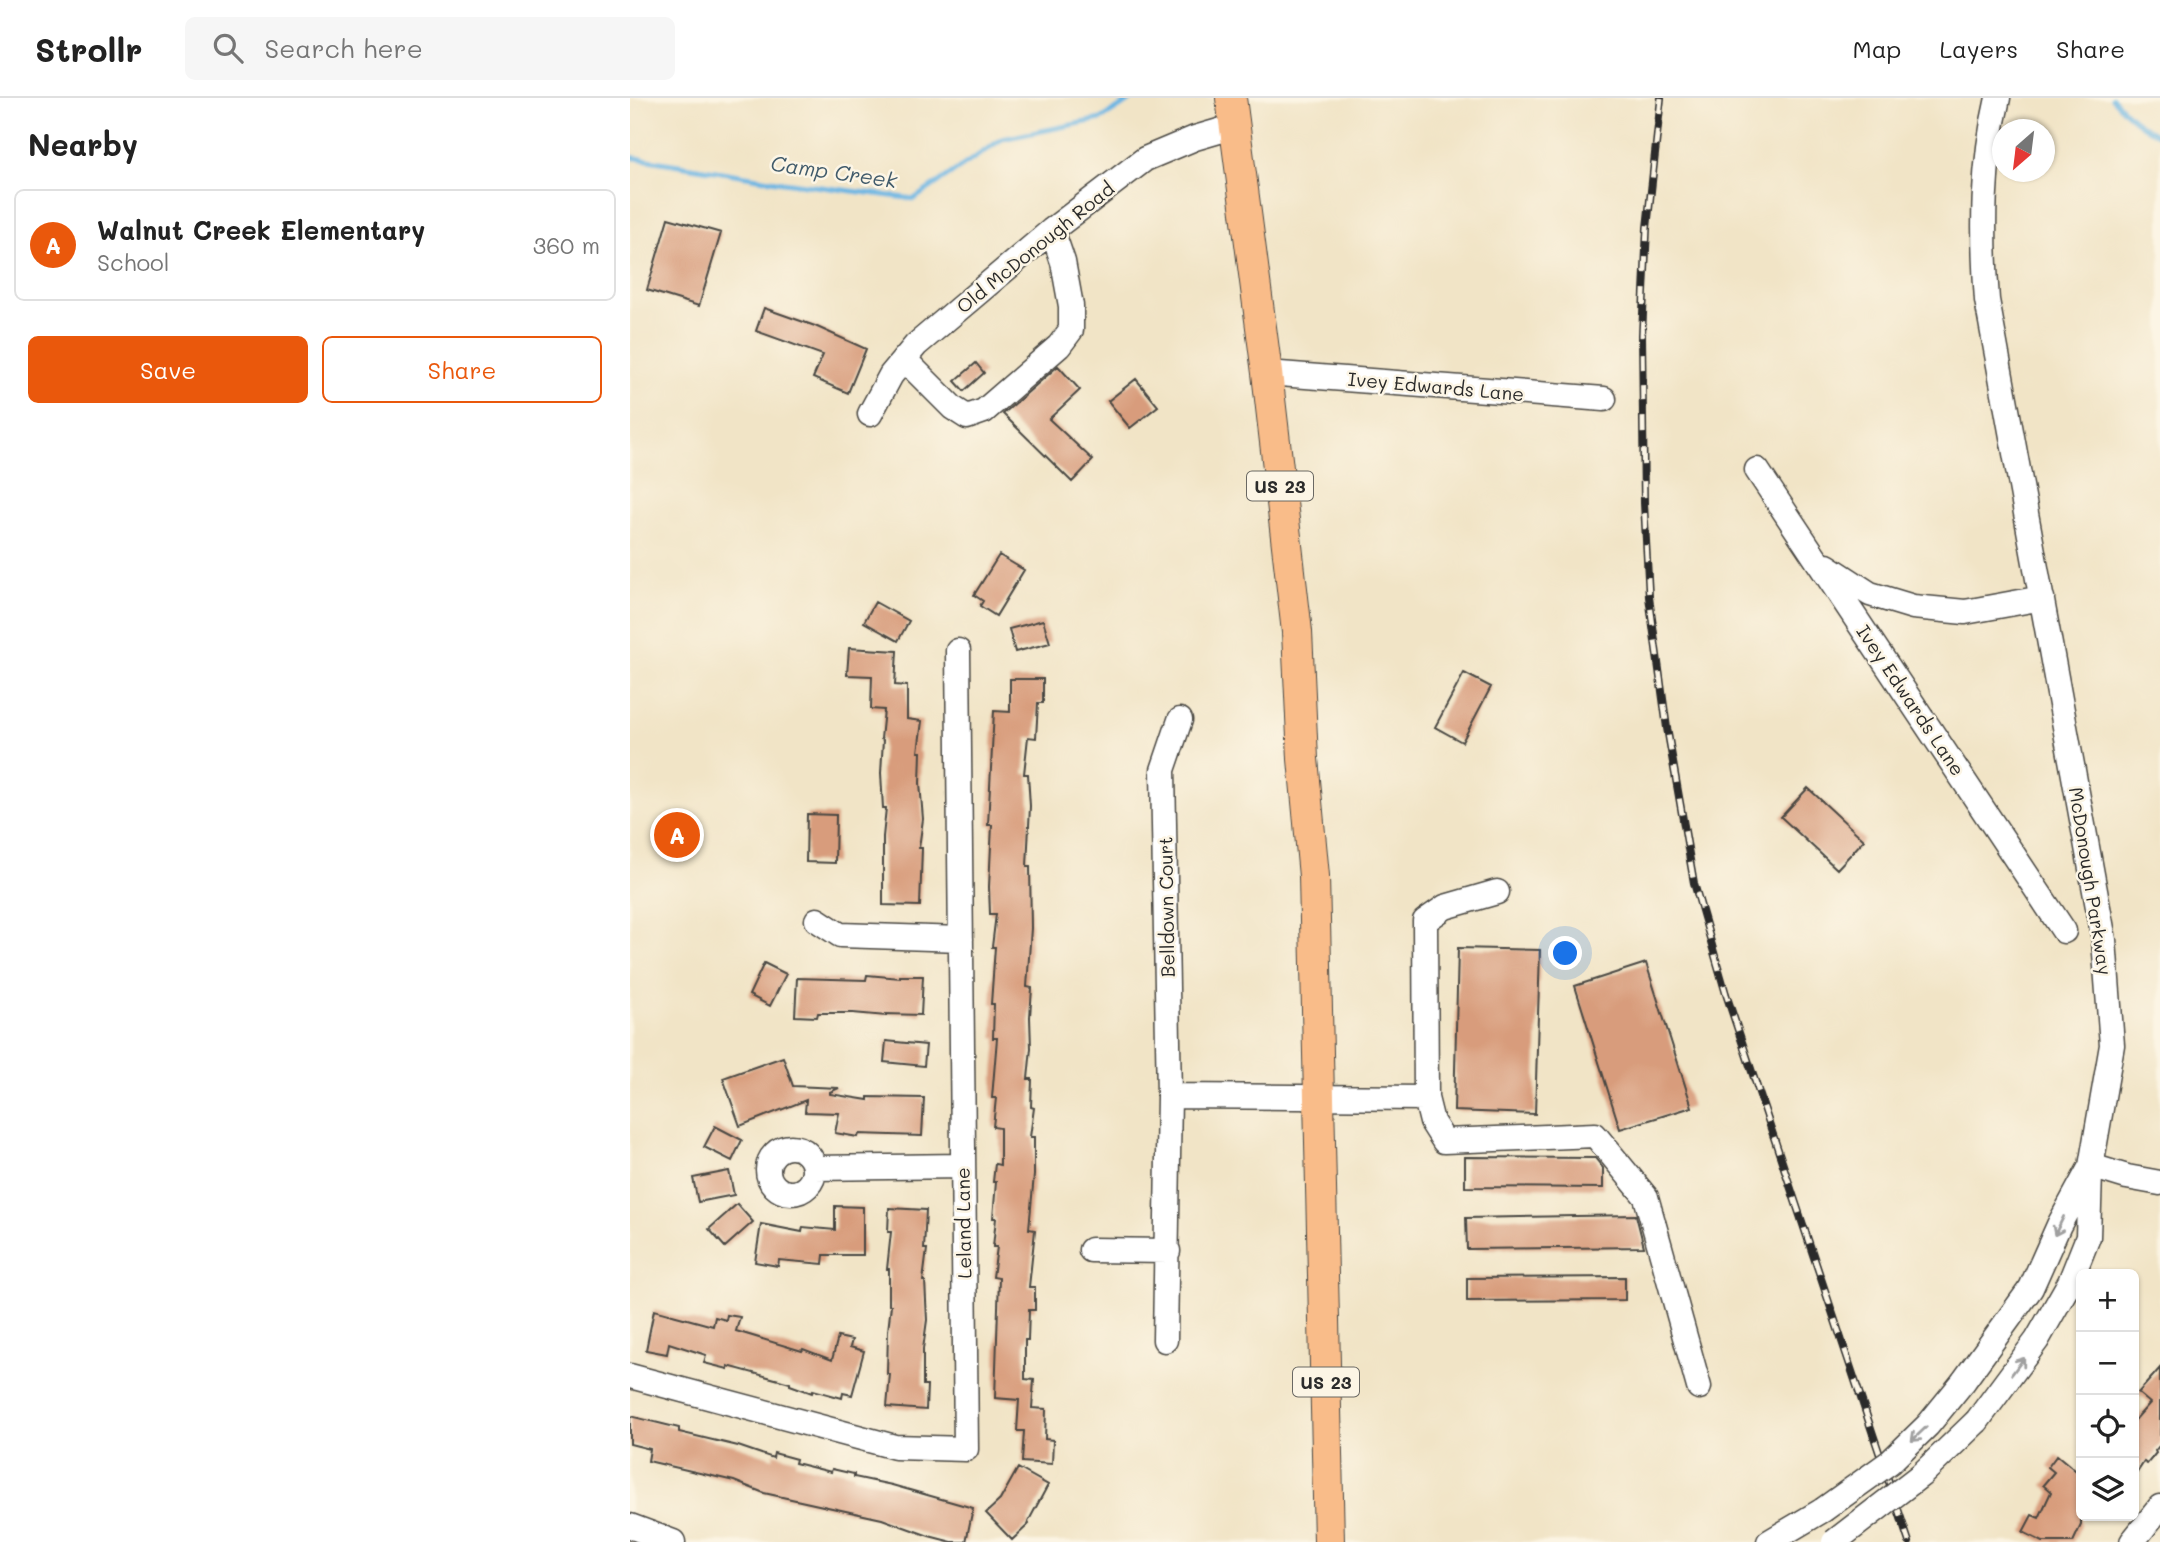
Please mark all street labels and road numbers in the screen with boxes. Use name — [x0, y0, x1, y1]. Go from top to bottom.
street label: Old McDonough Road — [951, 176, 1119, 318]
street label: Ivey Edwards Lane — [1347, 366, 1525, 406]
road number: US 23 — [1247, 472, 1313, 500]
street label: Ivey Edwards Lane — [1851, 620, 1971, 780]
street label: McDonough Parkway — [2064, 785, 2118, 977]
street label: Belldown Court — [1152, 836, 1180, 978]
street label: Leland Lane — [950, 1167, 976, 1279]
road number: US 23 — [1293, 1367, 1359, 1396]

